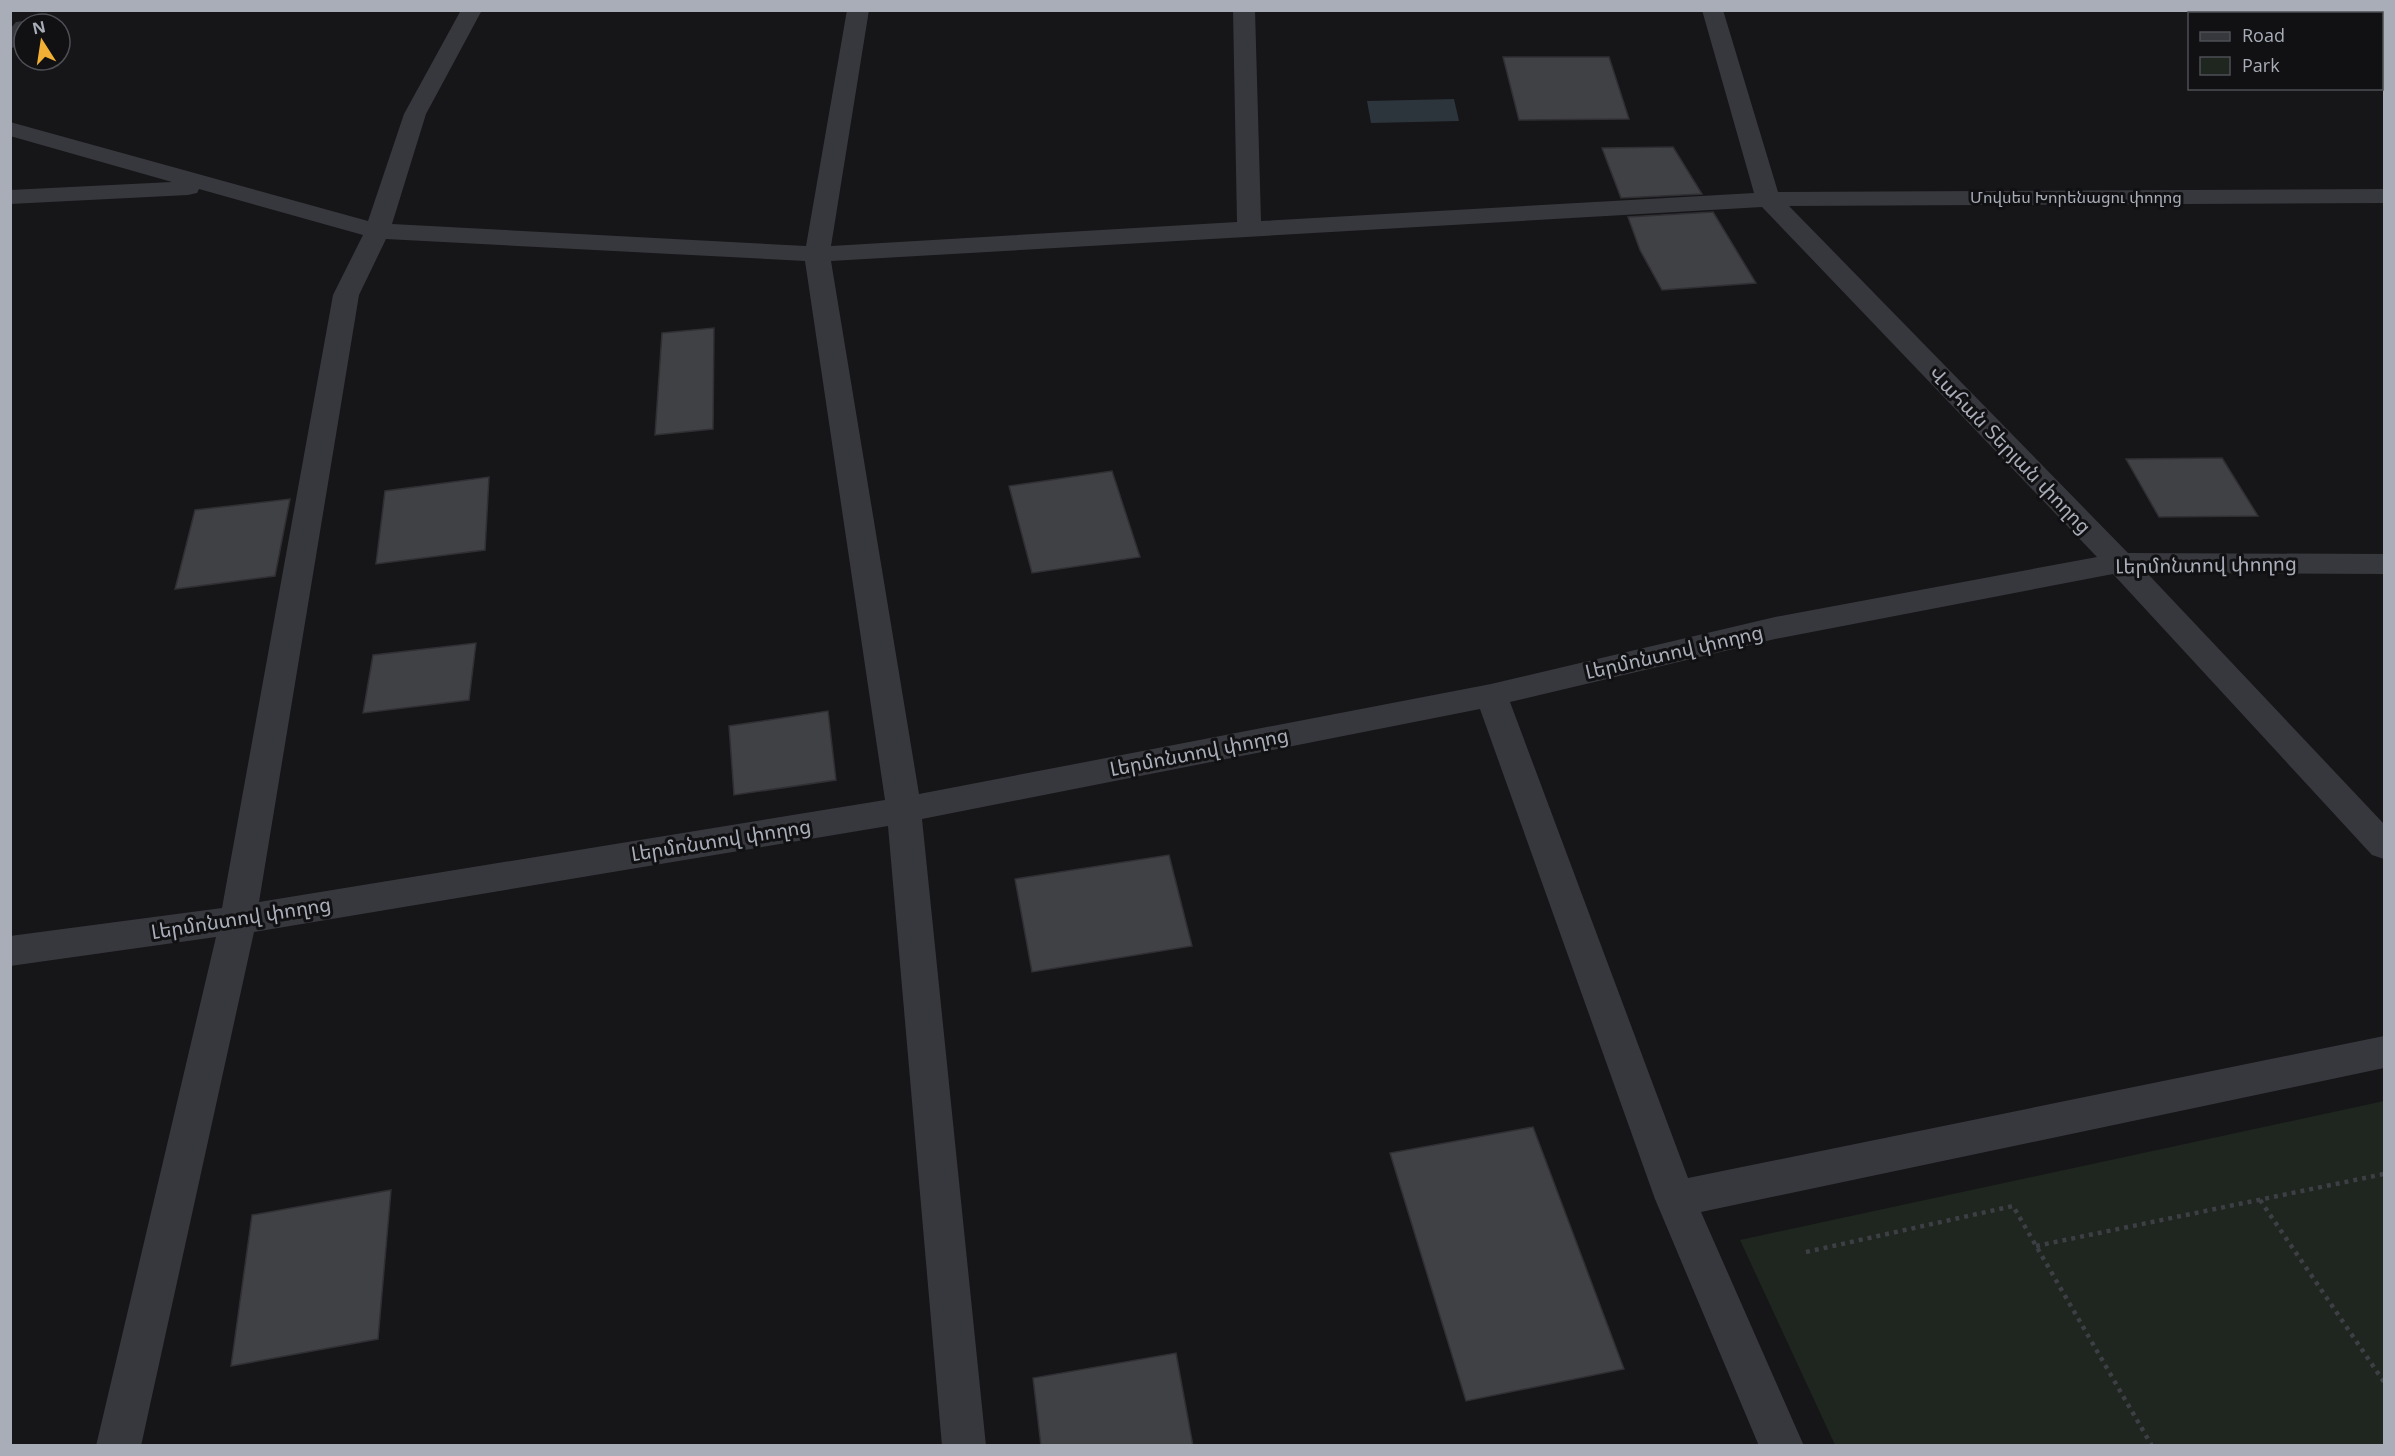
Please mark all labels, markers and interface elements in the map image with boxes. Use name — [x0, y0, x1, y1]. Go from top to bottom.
north arrow — [12, 12, 72, 72]
legend — [2188, 12, 2383, 90]
text: N — [30, 15, 48, 39]
text: Road — [2242, 23, 2285, 47]
text: Park — [2242, 53, 2280, 77]
street label: Մովսես Խորենացու փողոց — [1970, 186, 2182, 208]
street label: Վահան Տերյան փողոց — [1923, 360, 2098, 539]
street label: Լերմոնտով փողոց — [2115, 549, 2297, 580]
street label: Լերմոնտով փողոց — [1582, 618, 1765, 685]
street label: Լերմոնտով փողոց — [1107, 721, 1291, 782]
street label: Լերմոնտով փողոց — [629, 812, 813, 867]
street label: Լերմոնտով փողոց — [149, 890, 333, 945]

